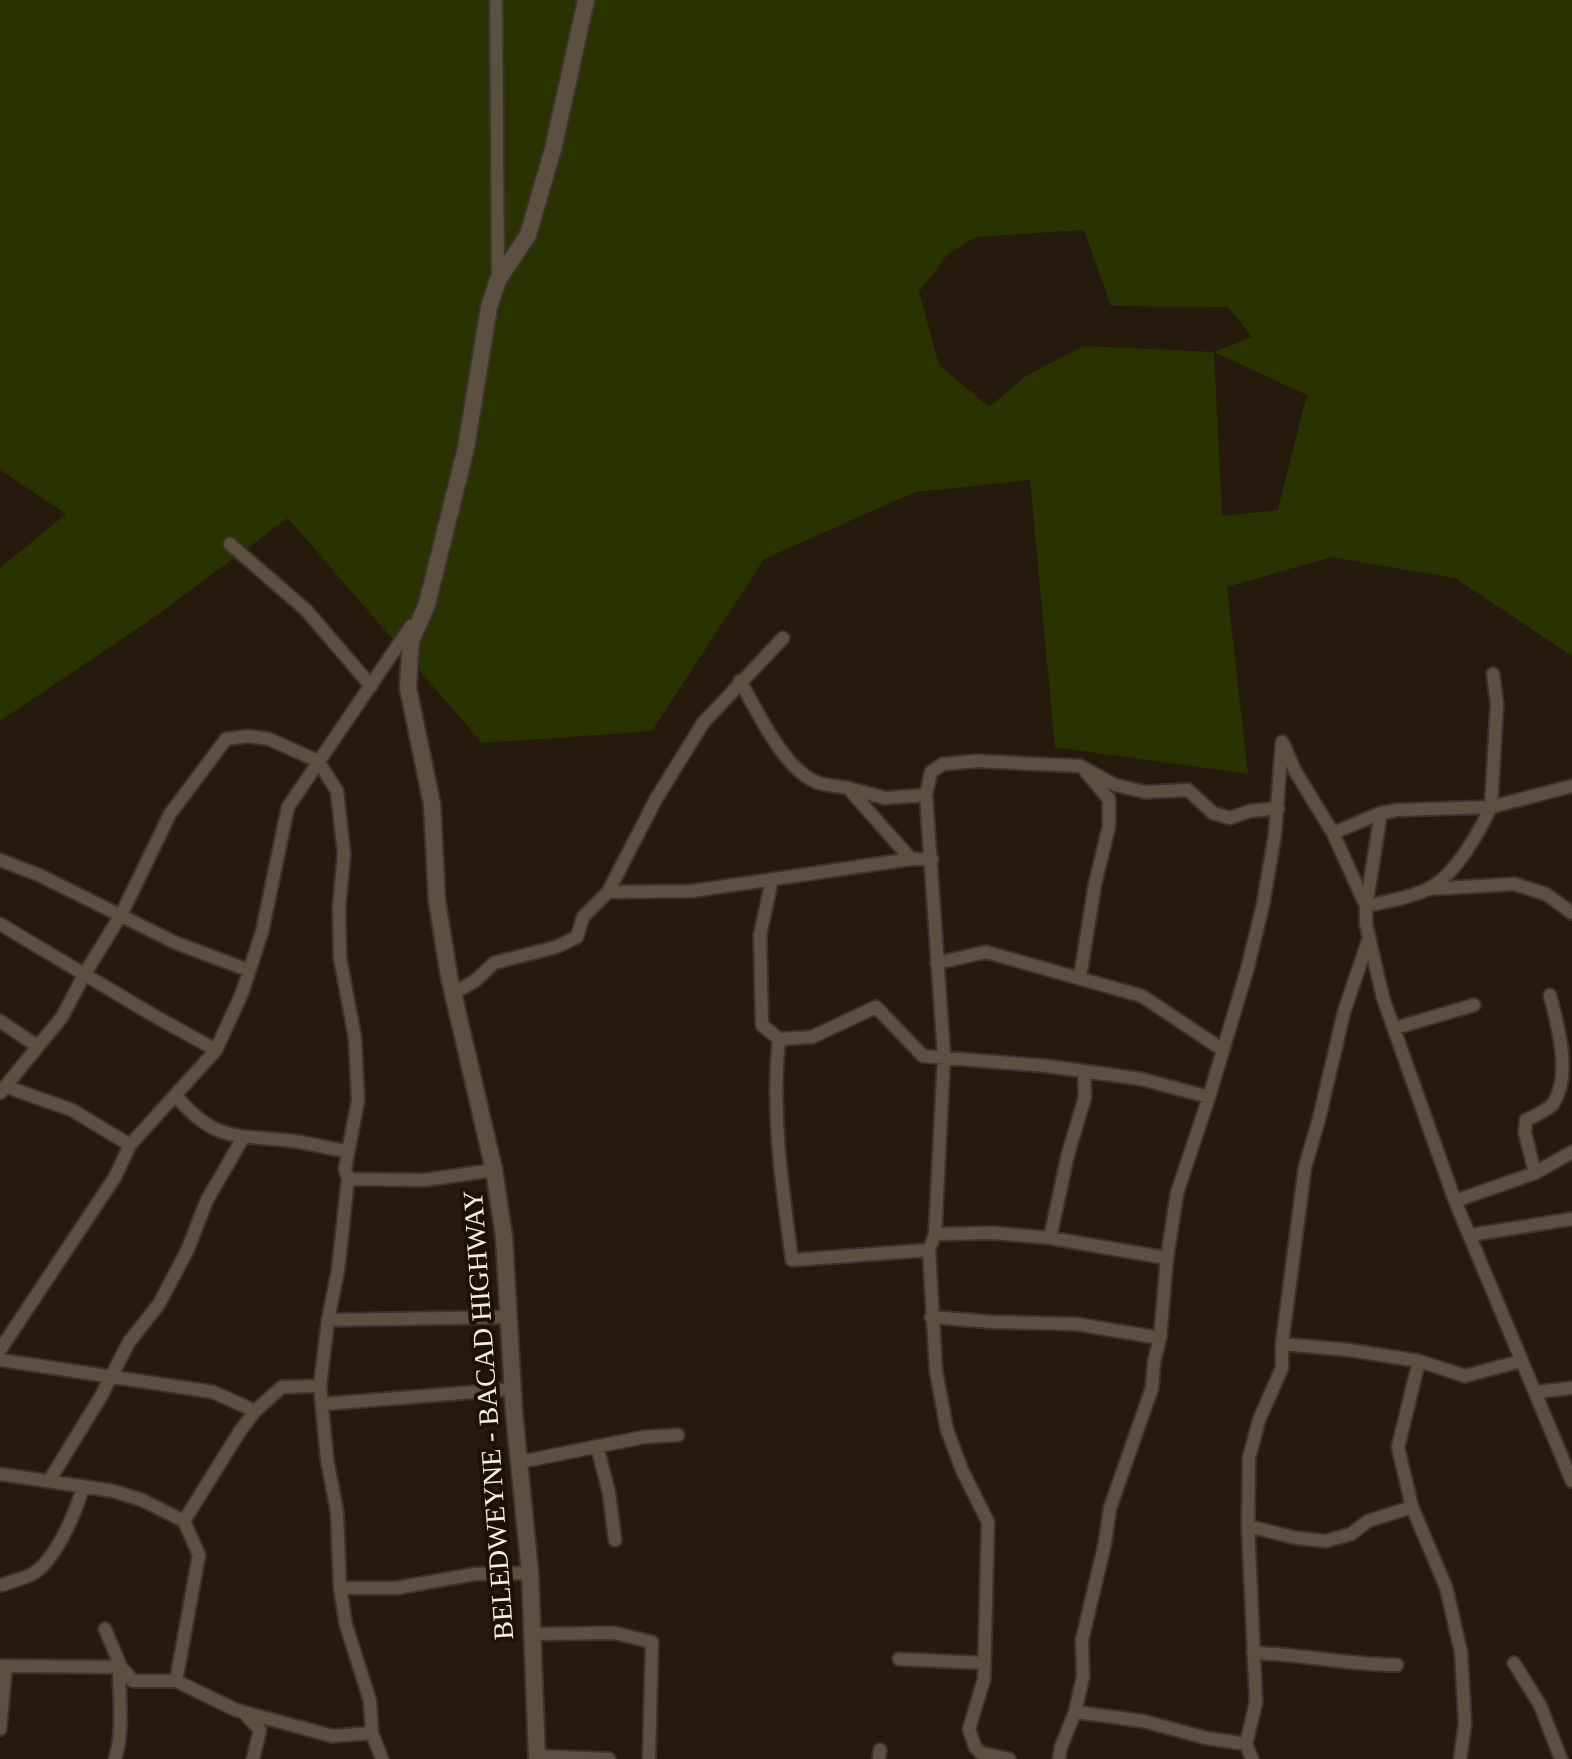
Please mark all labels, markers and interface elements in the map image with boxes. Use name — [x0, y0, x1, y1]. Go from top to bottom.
street label: BELEDWEYNE - BACAD HIGHWAY — [457, 1189, 519, 1641]

